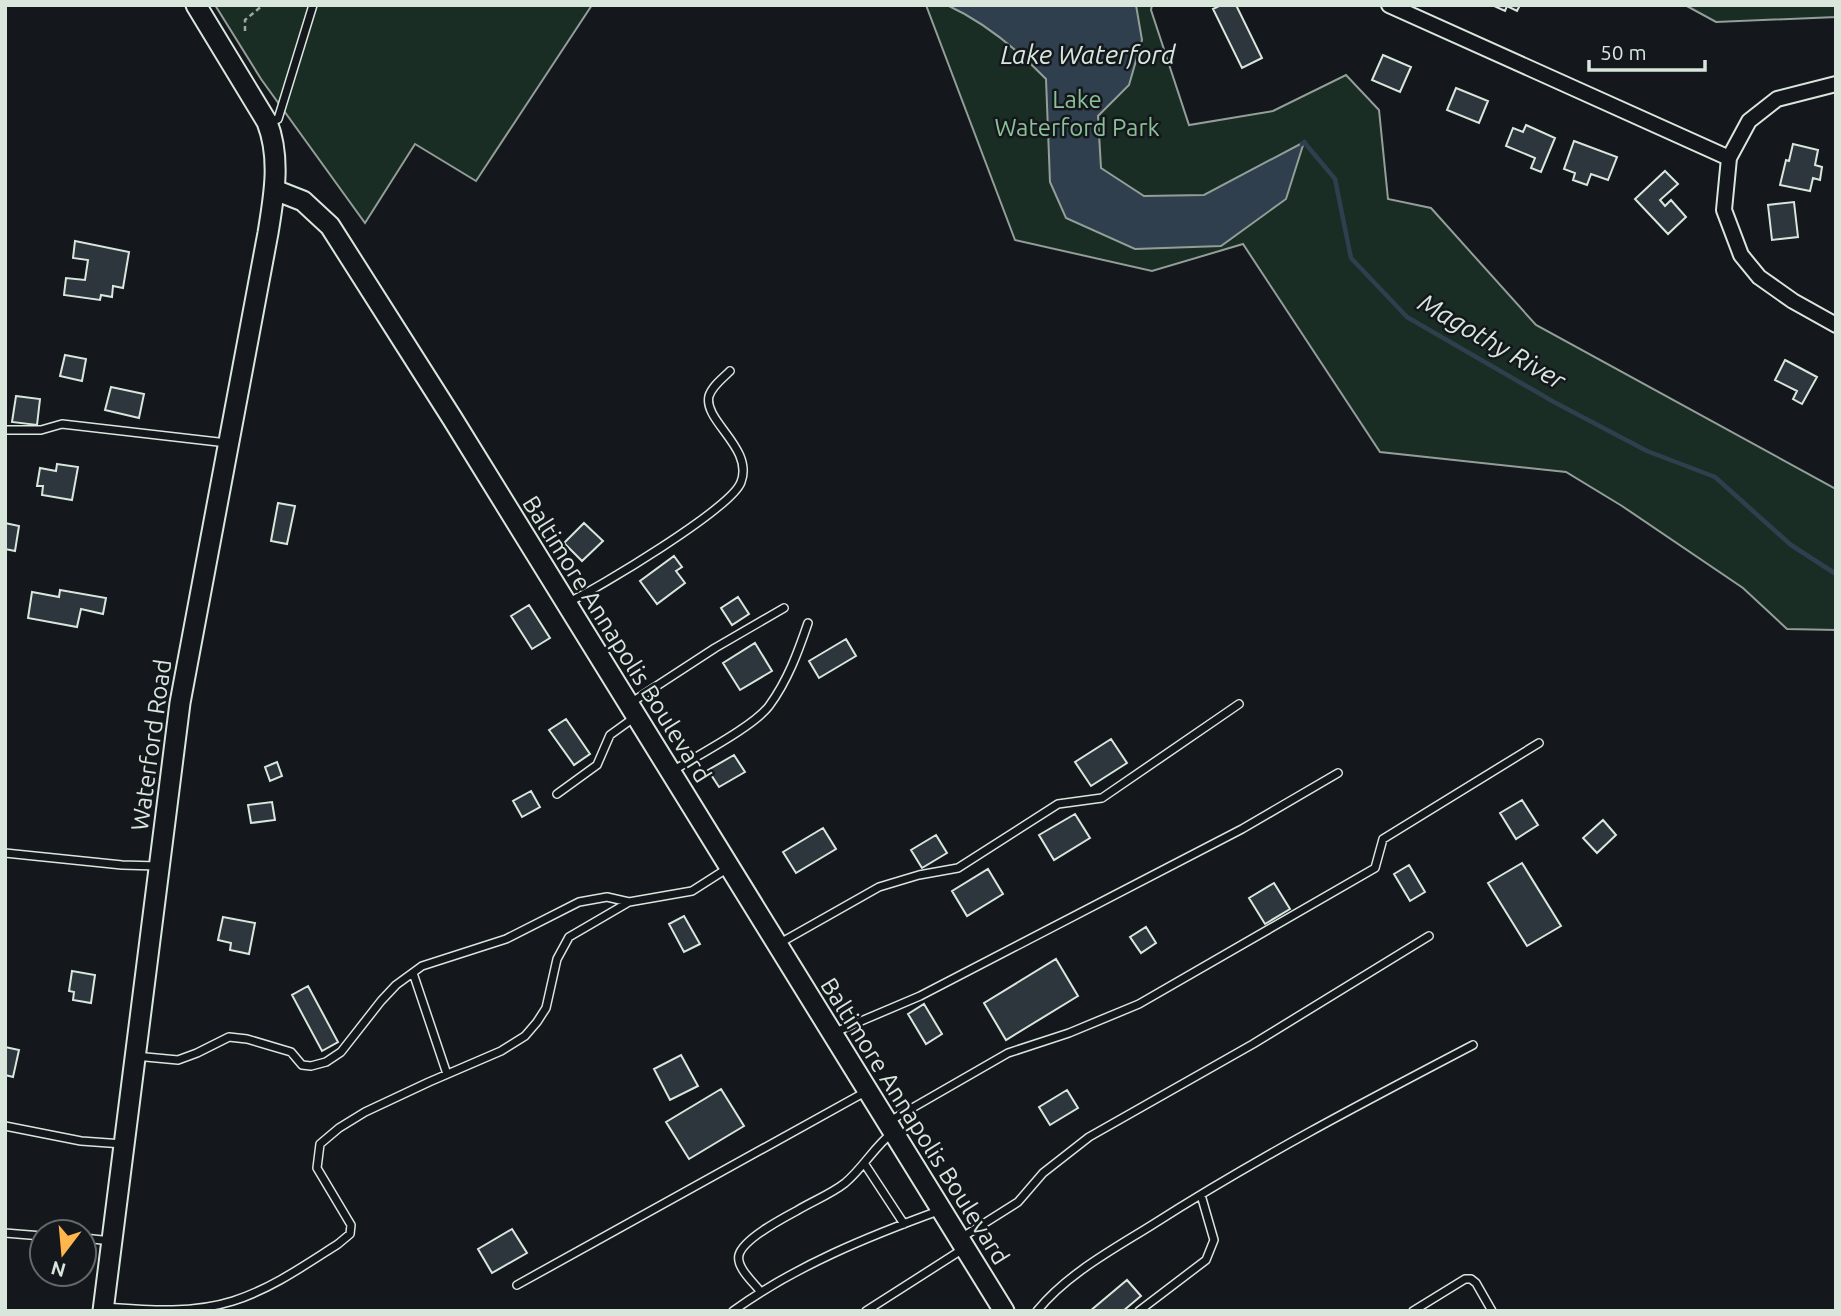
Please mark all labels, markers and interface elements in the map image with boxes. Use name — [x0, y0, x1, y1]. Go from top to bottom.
scale bar — [1589, 28, 1704, 72]
water label: Lake Waterford — [1000, 40, 1177, 69]
text: 50 m — [1600, 40, 1647, 64]
park label: Lake Waterford Park — [994, 86, 1160, 141]
water label: Magothy River — [1413, 287, 1571, 395]
street label: Baltimore Annapolis Boulevard — [517, 491, 717, 787]
street label: Waterford Road — [126, 658, 176, 832]
street label: Baltimore Annapolis Boulevard — [815, 973, 1015, 1269]
north arrow — [28, 1218, 98, 1288]
text: N — [48, 1257, 68, 1282]

